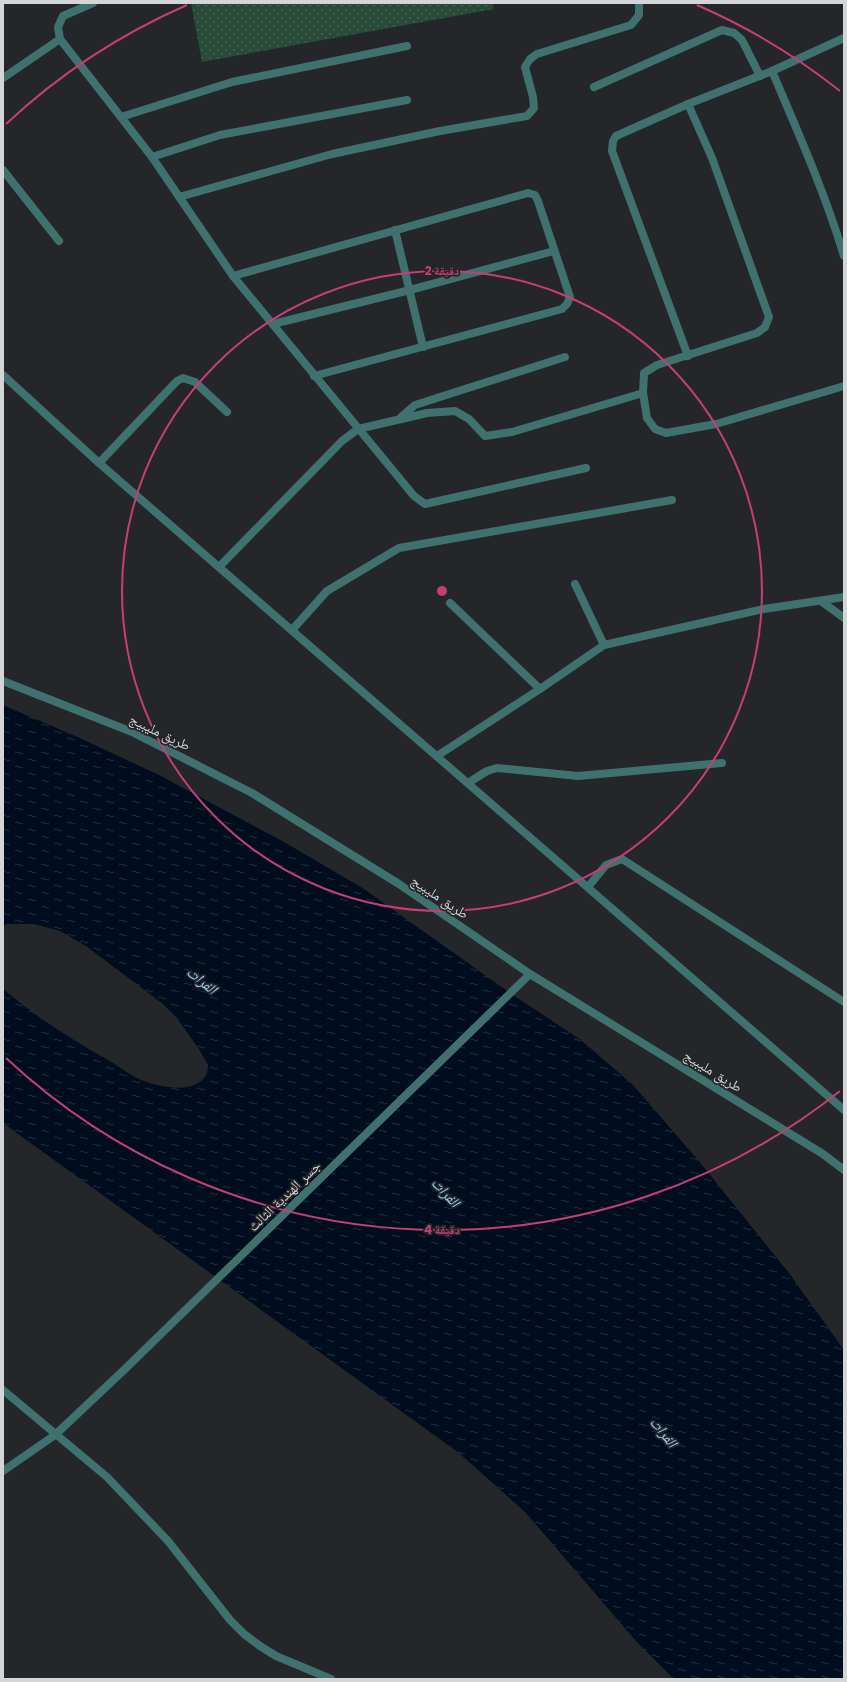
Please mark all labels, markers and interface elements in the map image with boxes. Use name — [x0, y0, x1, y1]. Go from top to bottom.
text: 2 دقيقة — [425, 262, 459, 279]
centre of rings — [435, 584, 449, 598]
street label: طريق مليبيج — [126, 709, 194, 755]
street label: طريق مليبيج — [407, 870, 473, 924]
water label: الفرات — [182, 961, 223, 1000]
street label: طريق مليبيج — [680, 1045, 746, 1097]
street label: جسر الهندية الثالث — [243, 1156, 325, 1236]
water label: الفرات — [427, 1172, 466, 1213]
text: 4 دقيقة — [424, 1221, 460, 1238]
water label: الفرات — [645, 1412, 684, 1453]

